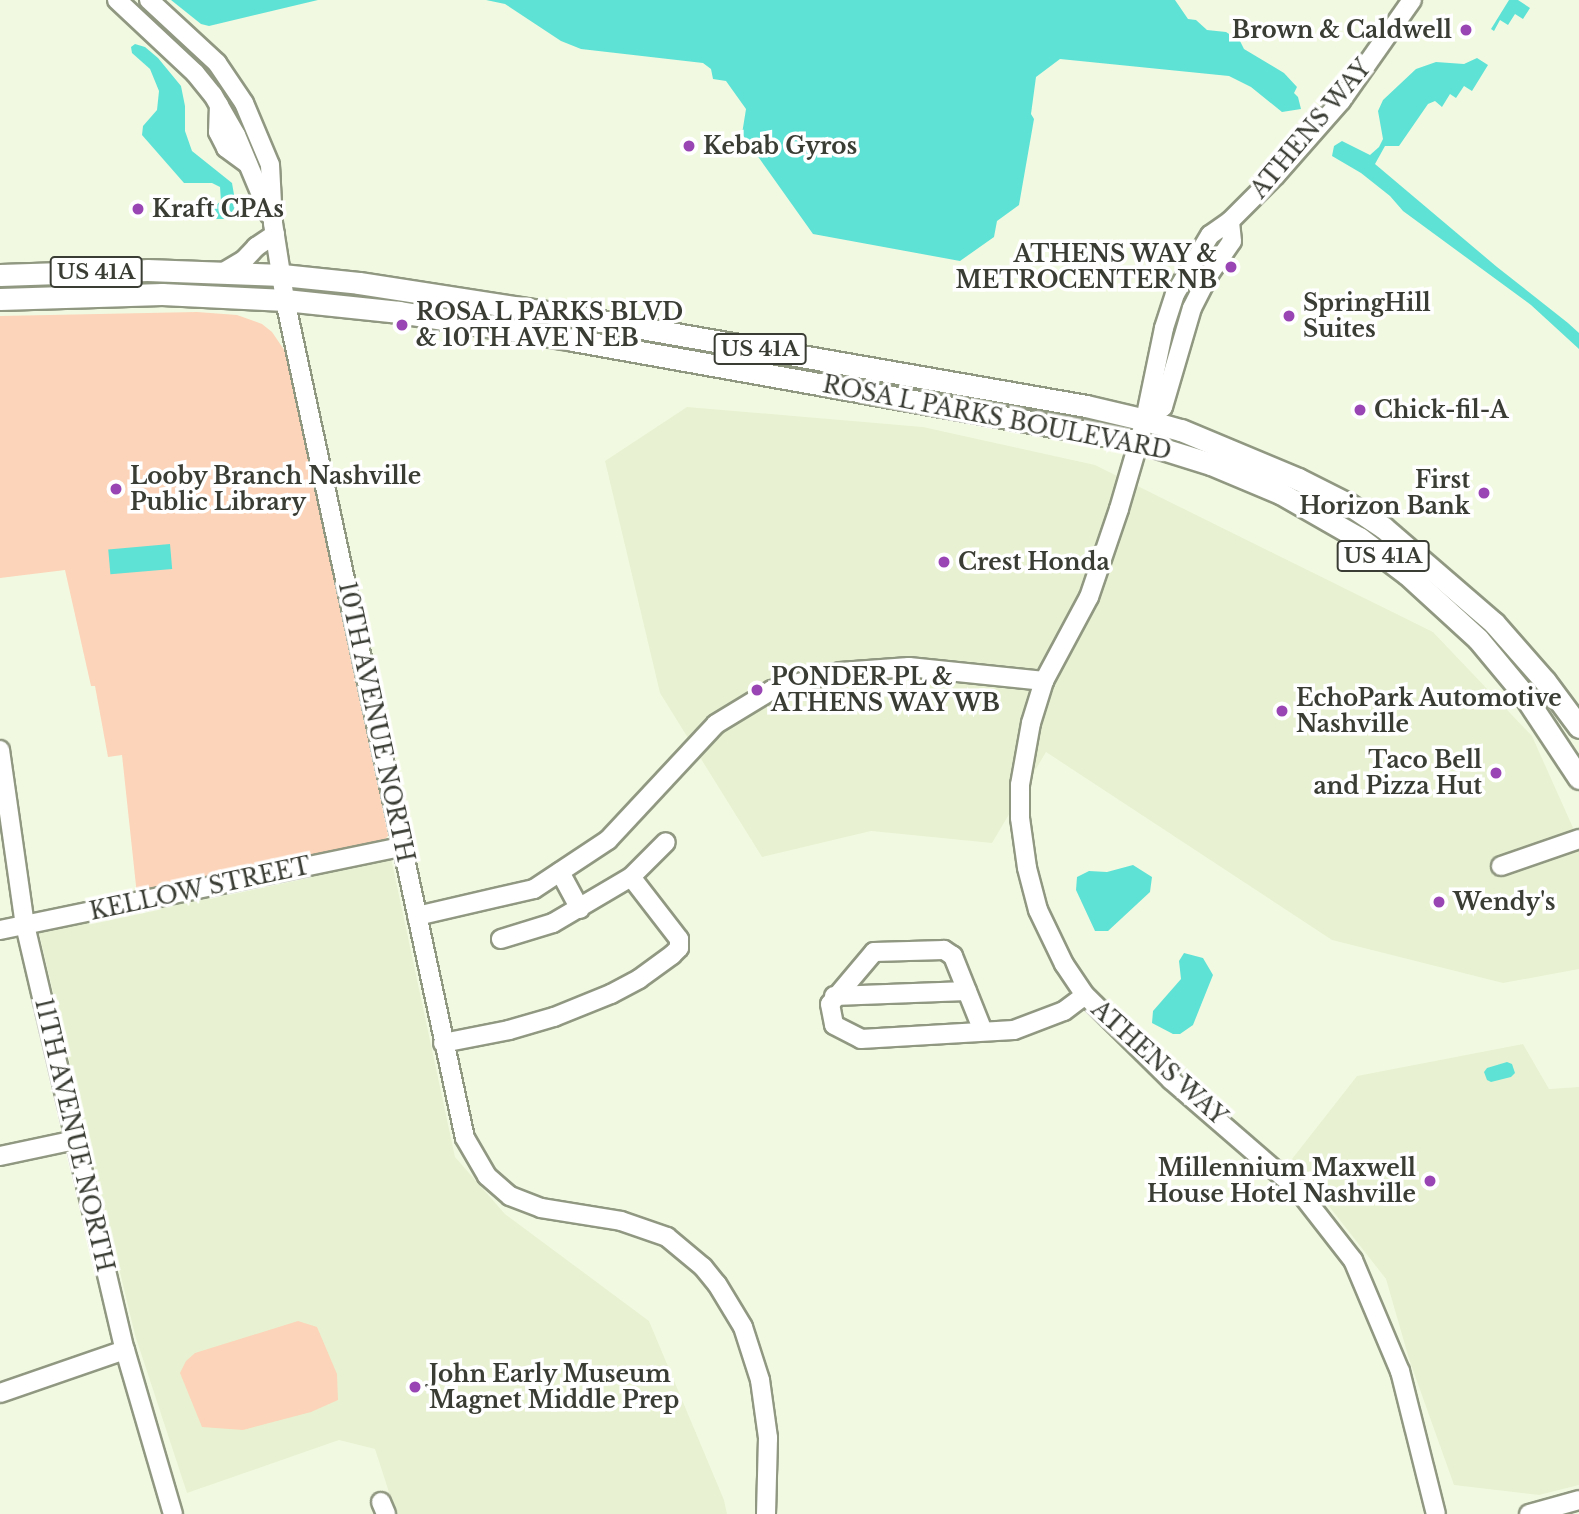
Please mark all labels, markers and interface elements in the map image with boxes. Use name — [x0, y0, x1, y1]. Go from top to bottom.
place label: Brown & Caldwell — [1232, 16, 1452, 44]
marker: Brown & Caldwell — [1458, 22, 1474, 38]
street label: ATHENS WAY — [1245, 54, 1377, 204]
place label: Kebab Gyros — [703, 132, 857, 160]
marker: Kebab Gyros — [681, 138, 697, 154]
place label: Kraft CPAs — [152, 195, 284, 223]
marker: Kraft CPAs — [130, 201, 146, 217]
place label: ATHENS WAY & METROCENTER NB — [955, 240, 1217, 294]
road number: US 41A — [49, 254, 143, 290]
marker: ATHENS WAY & METROCENTER NB — [1223, 259, 1239, 275]
place label: SpringHill Suites — [1303, 289, 1431, 343]
place label: ROSA L PARKS BLVD & 10TH AVE N EB — [416, 298, 685, 352]
marker: SpringHill Suites — [1281, 308, 1297, 324]
marker: ROSA L PARKS BLVD & 10TH AVE N EB — [394, 317, 410, 333]
road number: US 41A — [713, 332, 807, 366]
street label: ROSA L PARKS BOULEVARD — [820, 370, 1174, 466]
place label: Chick-fil-A — [1374, 396, 1508, 424]
marker: Chick-fil-A — [1352, 402, 1368, 418]
place label: Looby Branch Nashville Public Library — [130, 462, 422, 516]
place label: First Horizon Bank — [1299, 466, 1470, 520]
marker: Looby Branch Nashville Public Library — [108, 481, 124, 497]
marker: First Horizon Bank — [1476, 485, 1492, 501]
road number: US 41A — [1336, 538, 1430, 574]
place label: Crest Honda — [958, 548, 1110, 576]
marker: Crest Honda — [936, 554, 952, 570]
street label: 10TH AVENUE NORTH — [333, 579, 419, 865]
place label: PONDER PL & ATHENS WAY WB — [771, 663, 1003, 717]
marker: PONDER PL & ATHENS WAY WB — [749, 682, 765, 698]
place label: EchoPark Automotive Nashville — [1296, 684, 1563, 738]
marker: EchoPark Automotive Nashville — [1274, 703, 1290, 719]
place label: Taco Bell and Pizza Hut — [1313, 746, 1482, 800]
marker: Taco Bell and Pizza Hut — [1488, 765, 1504, 781]
street label: KELLOW STREET — [87, 852, 313, 926]
place label: Wendy's — [1453, 888, 1556, 916]
marker: Wendy's — [1431, 894, 1447, 910]
street label: 11TH AVENUE NORTH — [29, 995, 119, 1275]
street label: ATHENS WAY — [1085, 995, 1233, 1131]
place label: Millennium Maxwell House Hotel Nashville — [1147, 1154, 1416, 1208]
marker: Millennium Maxwell House Hotel Nashville — [1422, 1173, 1438, 1189]
place label: John Early Museum Magnet Middle Prep — [429, 1360, 679, 1414]
marker: John Early Museum Magnet Middle Prep — [407, 1379, 423, 1395]

